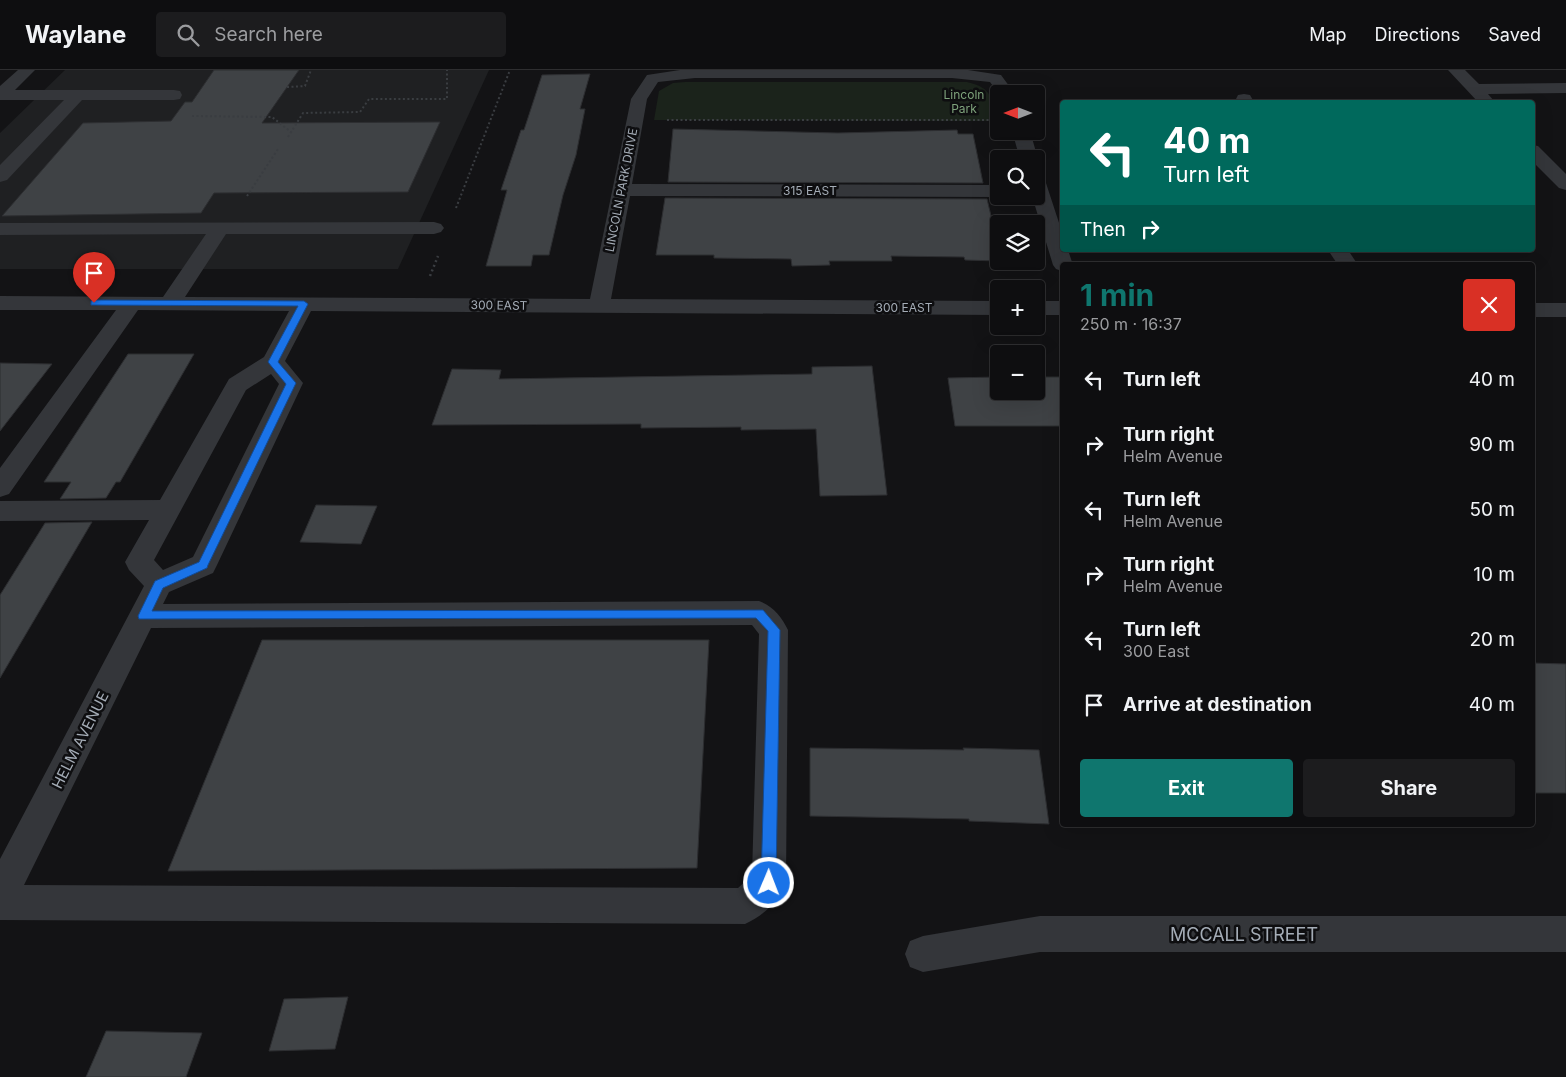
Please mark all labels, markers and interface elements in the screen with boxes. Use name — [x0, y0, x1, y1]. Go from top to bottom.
search box — [156, 12, 506, 57]
text: Waylane — [25, 20, 126, 49]
icon: search — [174, 21, 202, 49]
text: Search here — [214, 23, 323, 46]
text: Map — [1309, 24, 1347, 45]
text: Directions — [1375, 24, 1460, 45]
text: Saved — [1488, 24, 1541, 45]
north arrow — [990, 85, 1045, 140]
map controls — [990, 85, 1045, 400]
park label: Lincoln Park — [944, 87, 984, 116]
text: 40 m — [1163, 119, 1251, 161]
icon: left — [1080, 120, 1145, 185]
street label: LINCOLN PARK DRIVE — [602, 127, 640, 253]
button: search — [990, 150, 1045, 205]
text: Turn left — [1163, 161, 1249, 187]
street label: 315 EAST — [783, 183, 837, 198]
button: layers — [990, 215, 1045, 270]
icon: right — [1136, 215, 1164, 243]
text: Then — [1080, 218, 1126, 241]
pin — [73, 252, 115, 303]
icon: arrive — [80, 259, 108, 287]
text: 1 min — [1080, 277, 1154, 313]
button: close — [1463, 279, 1515, 331]
button: + — [990, 280, 1045, 335]
street label: 300 EAST — [470, 297, 528, 313]
street label: 300 EAST — [876, 300, 933, 315]
text: 250 m · 16:37 — [1080, 314, 1182, 334]
button: − — [990, 345, 1045, 400]
icon: left — [1080, 366, 1108, 394]
text: Turn left — [1123, 368, 1201, 391]
text: 40 m — [1469, 368, 1515, 391]
text: Turn right — [1123, 423, 1214, 446]
icon: right — [1080, 431, 1108, 459]
text: 90 m — [1469, 433, 1515, 456]
text: Helm Avenue — [1123, 446, 1223, 466]
text: Turn left — [1123, 488, 1201, 511]
icon: left — [1080, 496, 1108, 524]
text: 50 m — [1469, 498, 1515, 521]
text: Helm Avenue — [1123, 511, 1223, 531]
text: Turn right — [1123, 553, 1214, 576]
icon: right — [1080, 561, 1108, 589]
text: 10 m — [1473, 563, 1515, 586]
text: Helm Avenue — [1123, 576, 1223, 596]
text: Turn left — [1123, 618, 1201, 641]
icon: left — [1080, 626, 1108, 654]
text: 20 m — [1469, 628, 1515, 651]
text: 300 East — [1123, 641, 1190, 661]
street label: HELM AVENUE — [47, 688, 113, 792]
icon: arrive — [1080, 691, 1108, 719]
text: Arrive at destination — [1123, 693, 1312, 716]
text: 40 m — [1469, 693, 1515, 716]
button: Exit — [1080, 759, 1293, 817]
button: Share — [1303, 759, 1515, 817]
position arrow — [742, 856, 794, 908]
street label: MCCALL STREET — [1170, 924, 1318, 945]

